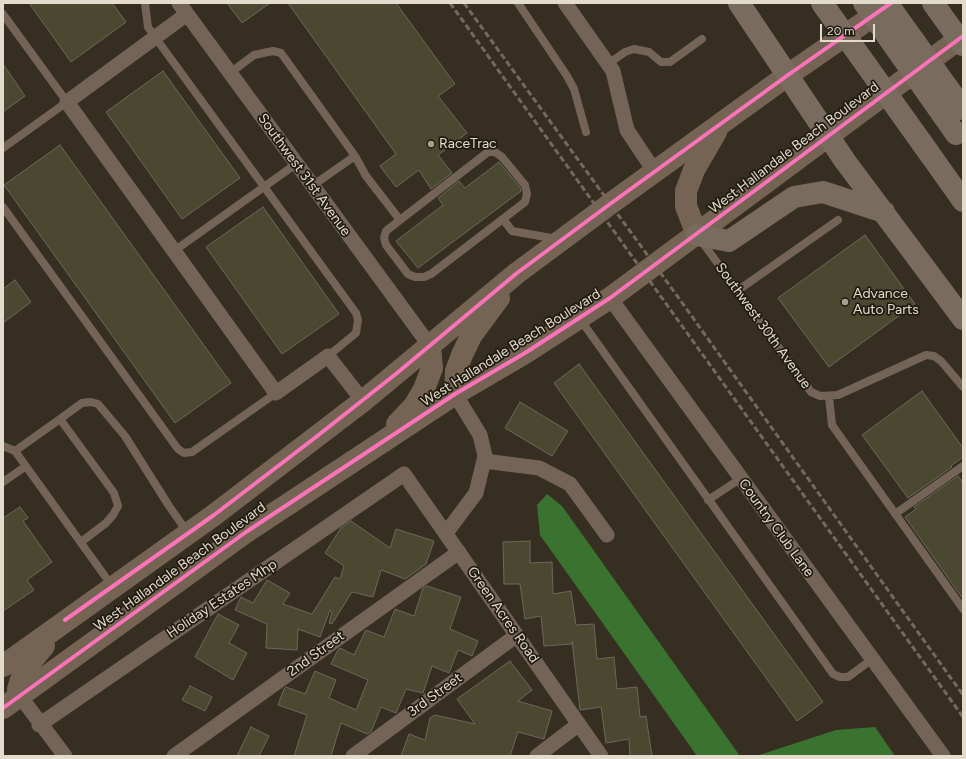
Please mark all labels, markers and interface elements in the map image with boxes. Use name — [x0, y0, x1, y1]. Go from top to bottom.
scale bar — [822, 16, 877, 42]
text: 20 m — [827, 24, 855, 38]
street label: West Hallandale Beach Boulevard — [706, 79, 882, 217]
street label: Southwest 31st Avenue — [254, 110, 354, 240]
place label: RaceTrac — [439, 136, 497, 152]
marker: RaceTrac — [426, 139, 436, 149]
street label: Southwest 30th Avenue — [712, 260, 814, 392]
street label: West Hallandale Beach Boulevard — [418, 286, 604, 410]
place label: Advance Auto Parts — [853, 286, 919, 318]
marker: Advance Auto Parts — [840, 297, 850, 307]
street label: Country Club Lane — [735, 476, 817, 580]
street label: West Hallandale Beach Boulevard — [91, 499, 269, 635]
street label: Holiday Estates Mhp — [164, 556, 280, 642]
street label: Green Acres Road — [464, 564, 542, 666]
street label: 2nd Street — [284, 628, 348, 680]
street label: 3rd Street — [404, 670, 466, 720]

